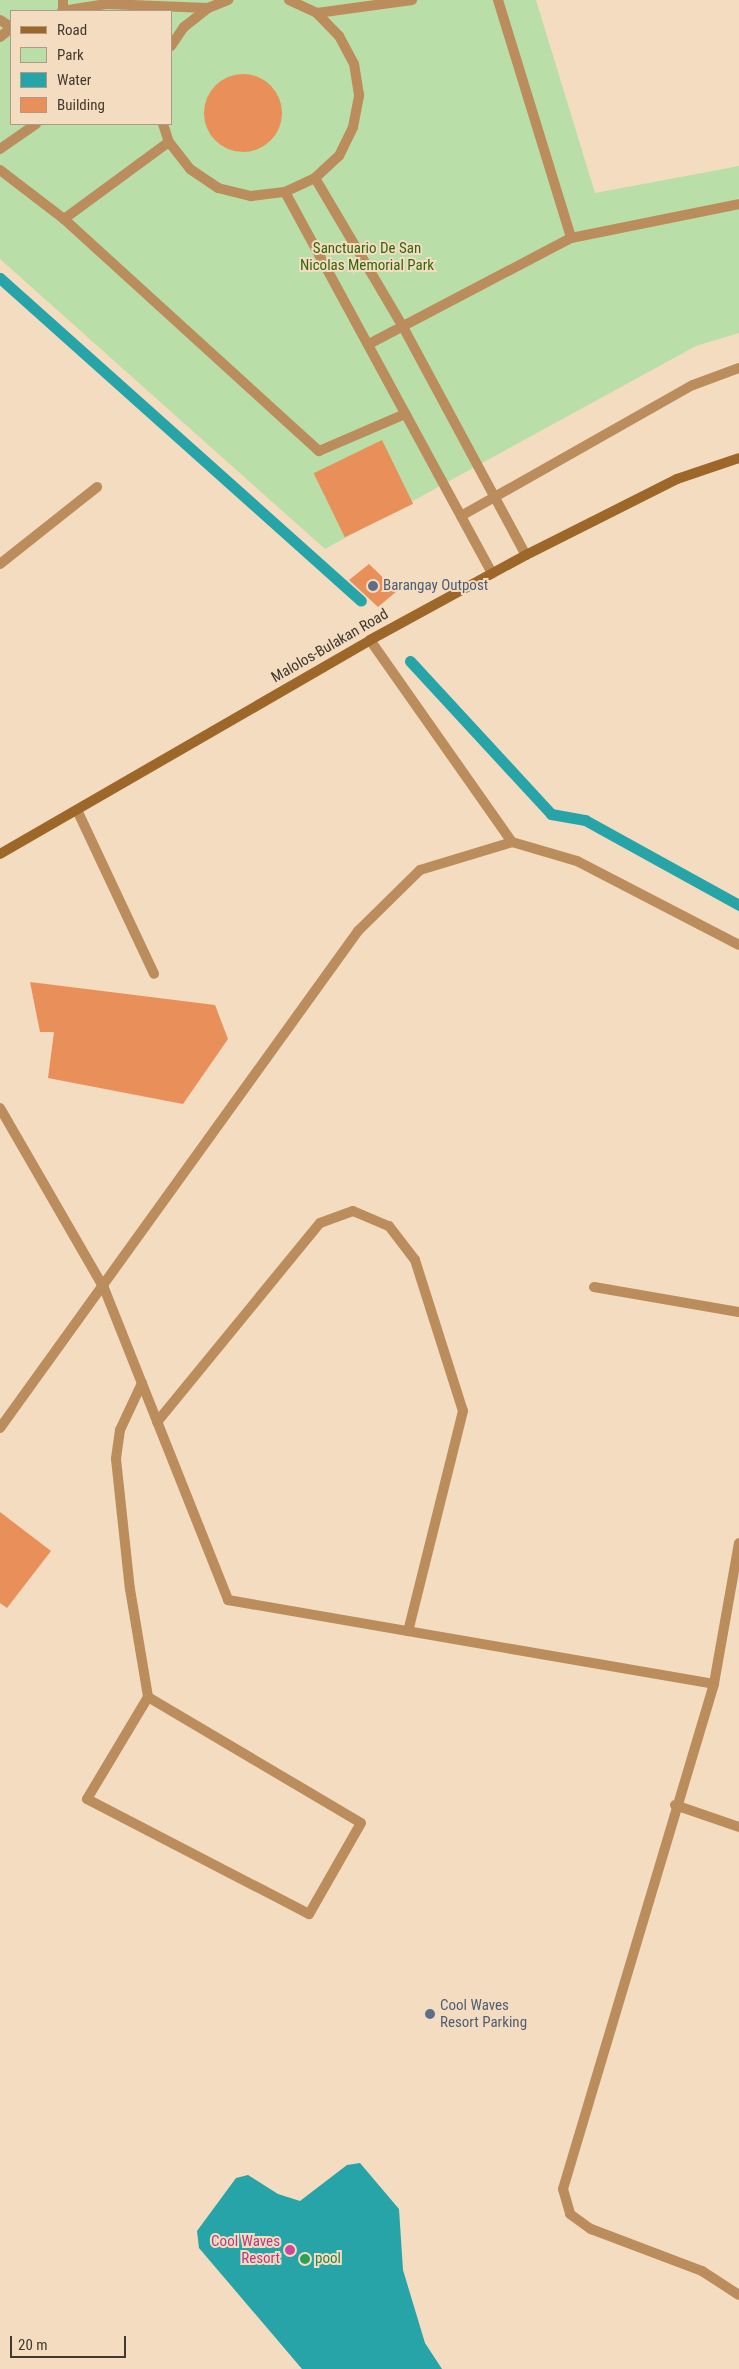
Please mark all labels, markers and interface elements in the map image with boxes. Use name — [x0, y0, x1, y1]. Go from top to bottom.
legend — [10, 10, 172, 125]
text: Road — [57, 21, 87, 39]
text: Park — [57, 46, 84, 64]
text: Water — [57, 71, 91, 89]
text: Building — [57, 96, 105, 114]
park label: Sanctuario De San Nicolas Memorial Park — [300, 239, 434, 274]
place label: Barangay Outpost — [383, 577, 488, 595]
marker: Barangay Outpost — [367, 580, 379, 592]
street label: Malolos-Bulakan Road — [268, 605, 392, 687]
place label: Cool Waves Resort Parking — [440, 1996, 527, 2031]
marker: Cool Waves Resort Parking — [424, 2008, 436, 2020]
place label: Cool Waves Resort — [211, 2232, 280, 2267]
marker: Cool Waves Resort — [284, 2244, 296, 2256]
place label: pool — [315, 2250, 341, 2268]
marker: pool — [299, 2253, 311, 2265]
scale bar — [12, 2326, 129, 2358]
text: 20 m — [18, 2336, 48, 2354]

